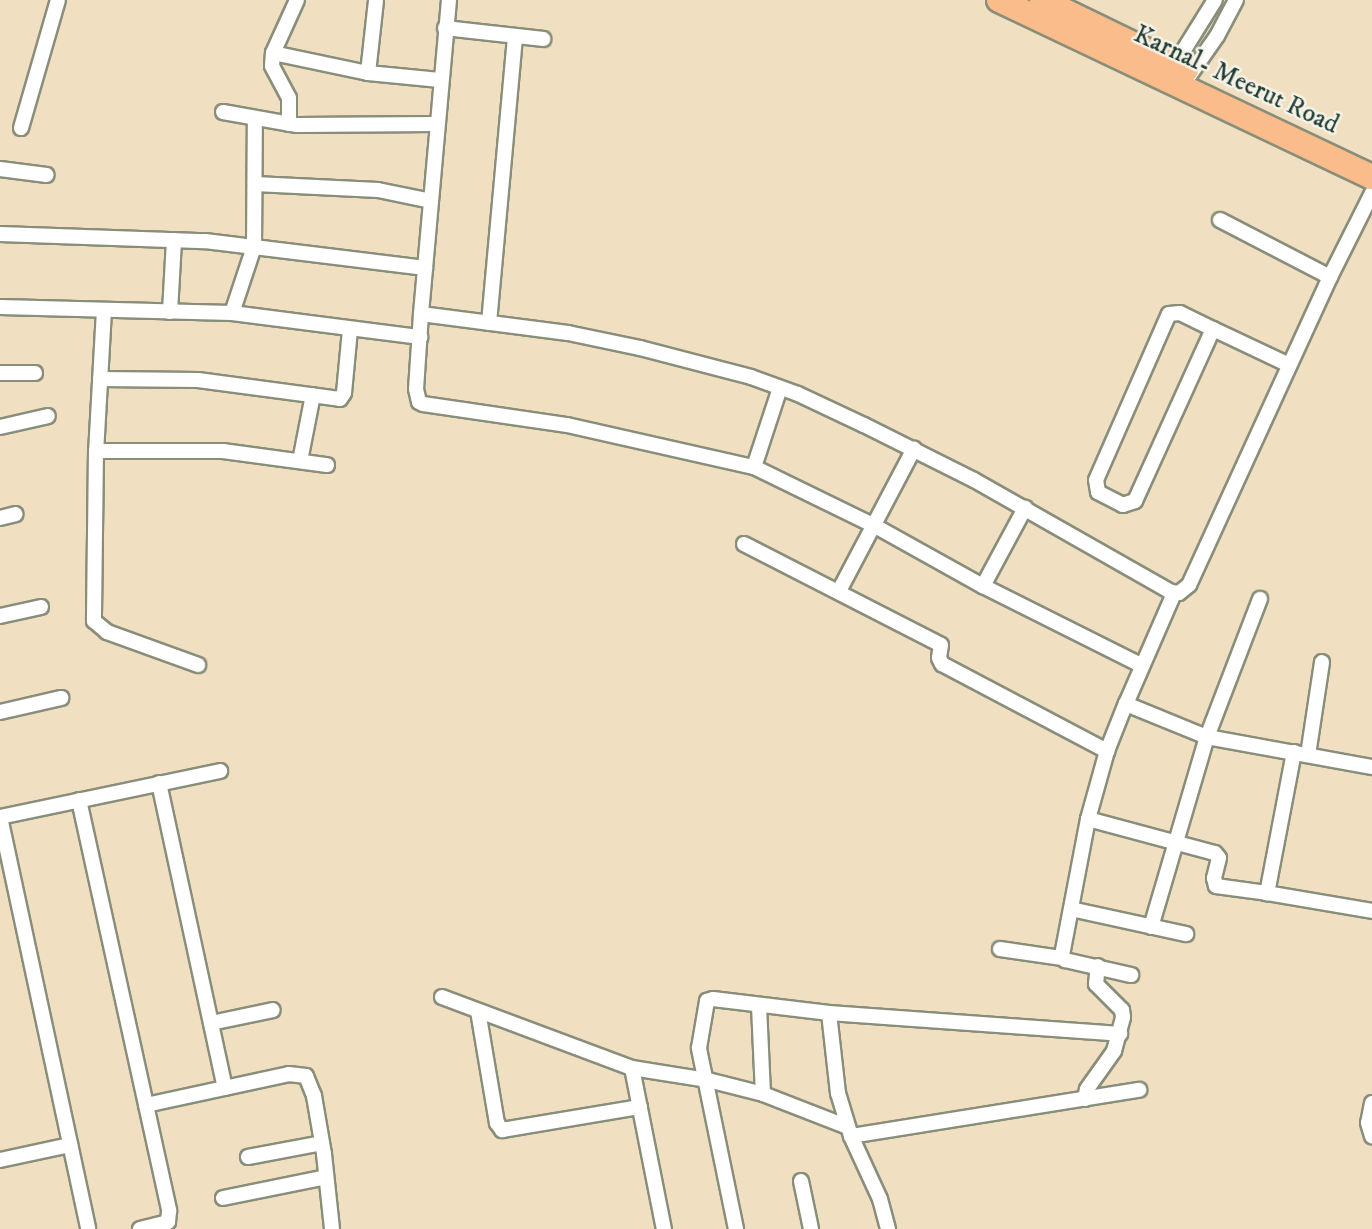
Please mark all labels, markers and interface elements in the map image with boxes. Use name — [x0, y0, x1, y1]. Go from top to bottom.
street label: Karnal- Meerut Road — [1129, 19, 1343, 141]

